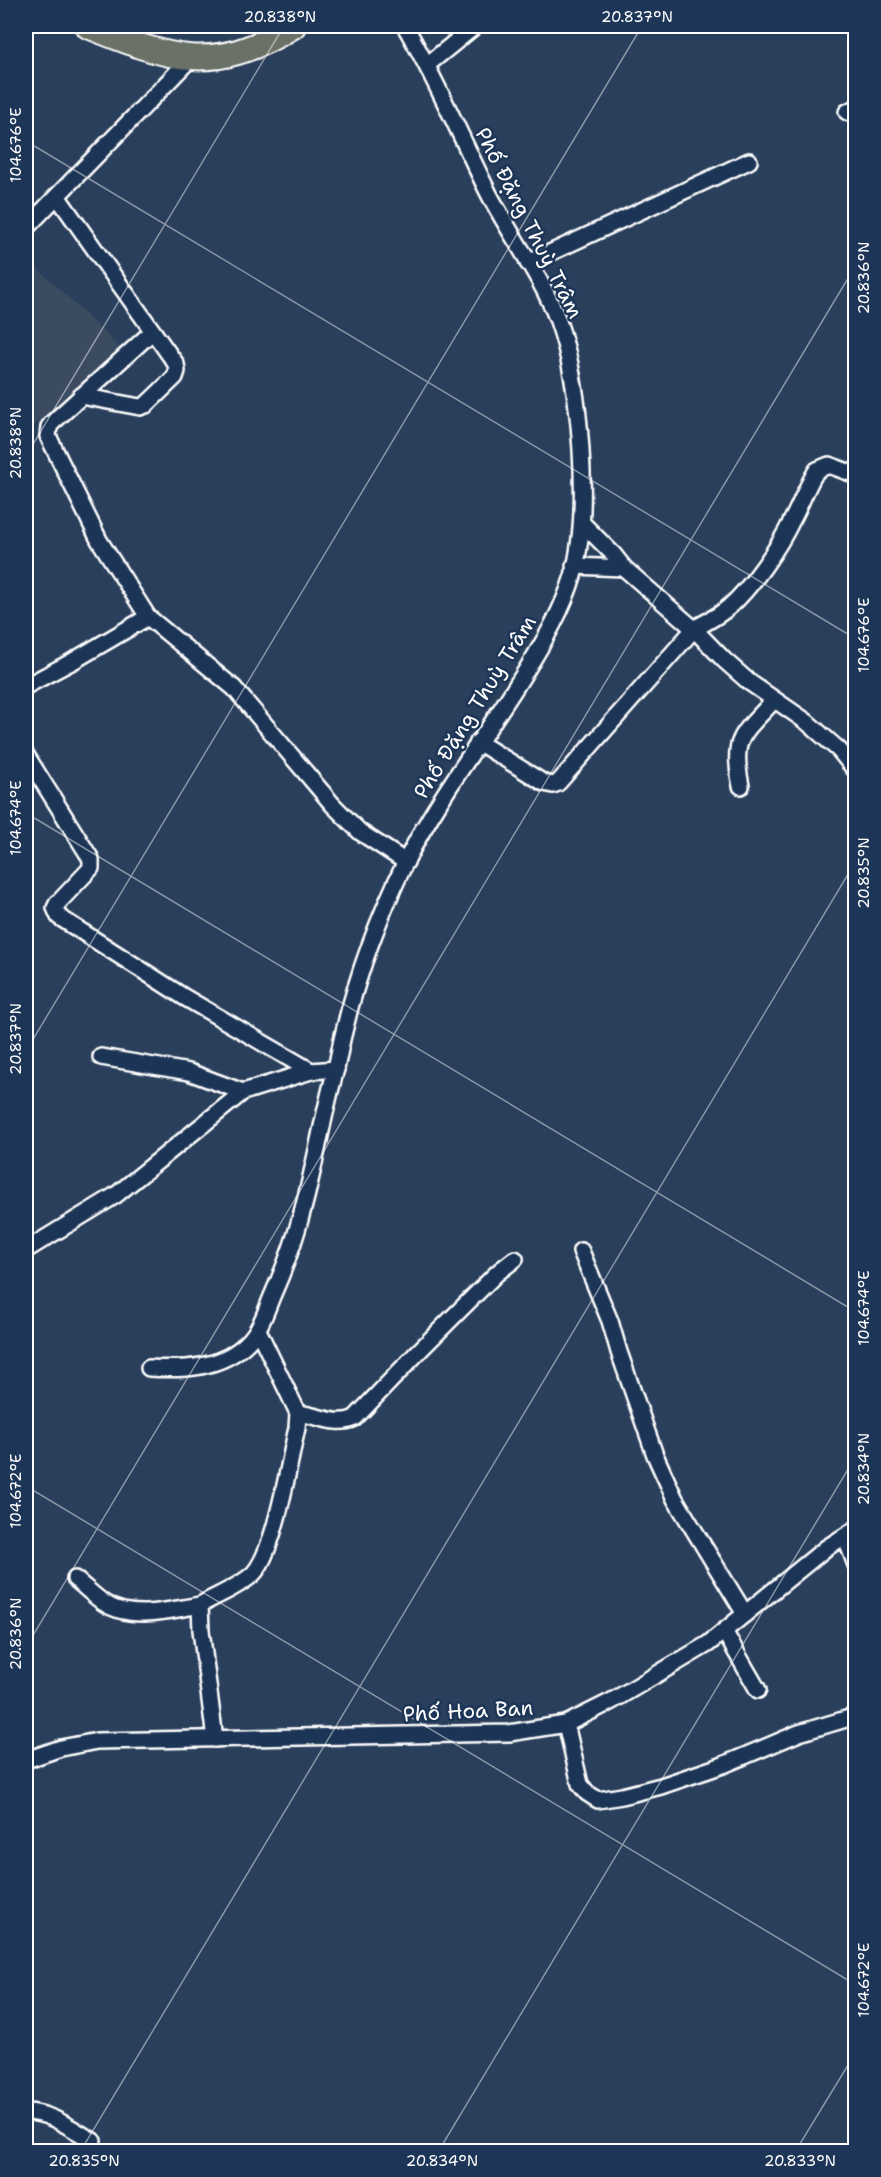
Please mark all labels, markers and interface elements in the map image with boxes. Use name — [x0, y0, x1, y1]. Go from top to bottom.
text: 20.838°N — [244, 7, 316, 27]
text: 20.837°N — [601, 7, 673, 27]
text: 104.676°E — [6, 107, 26, 183]
street label: Phố Đặng Thuỳ Trâm — [469, 123, 589, 323]
text: 20.836°N — [854, 242, 874, 314]
text: 20.838°N — [6, 407, 26, 479]
text: 104.676°E — [854, 597, 874, 673]
street label: Phố Đặng Thuỳ Trâm — [407, 610, 543, 804]
text: 104.674°E — [6, 780, 26, 856]
text: 20.835°N — [854, 837, 874, 909]
text: 20.837°N — [6, 1003, 26, 1075]
text: 104.674°E — [854, 1270, 874, 1346]
text: 20.834°N — [854, 1433, 874, 1505]
text: 104.672°E — [6, 1454, 26, 1528]
text: 20.836°N — [6, 1598, 26, 1670]
street label: Phố Hoa Ban — [402, 1694, 534, 1728]
text: 104.672°E — [854, 1943, 874, 2017]
text: 20.835°N — [48, 2151, 120, 2171]
text: 20.834°N — [406, 2151, 478, 2171]
text: 20.833°N — [764, 2151, 836, 2171]

